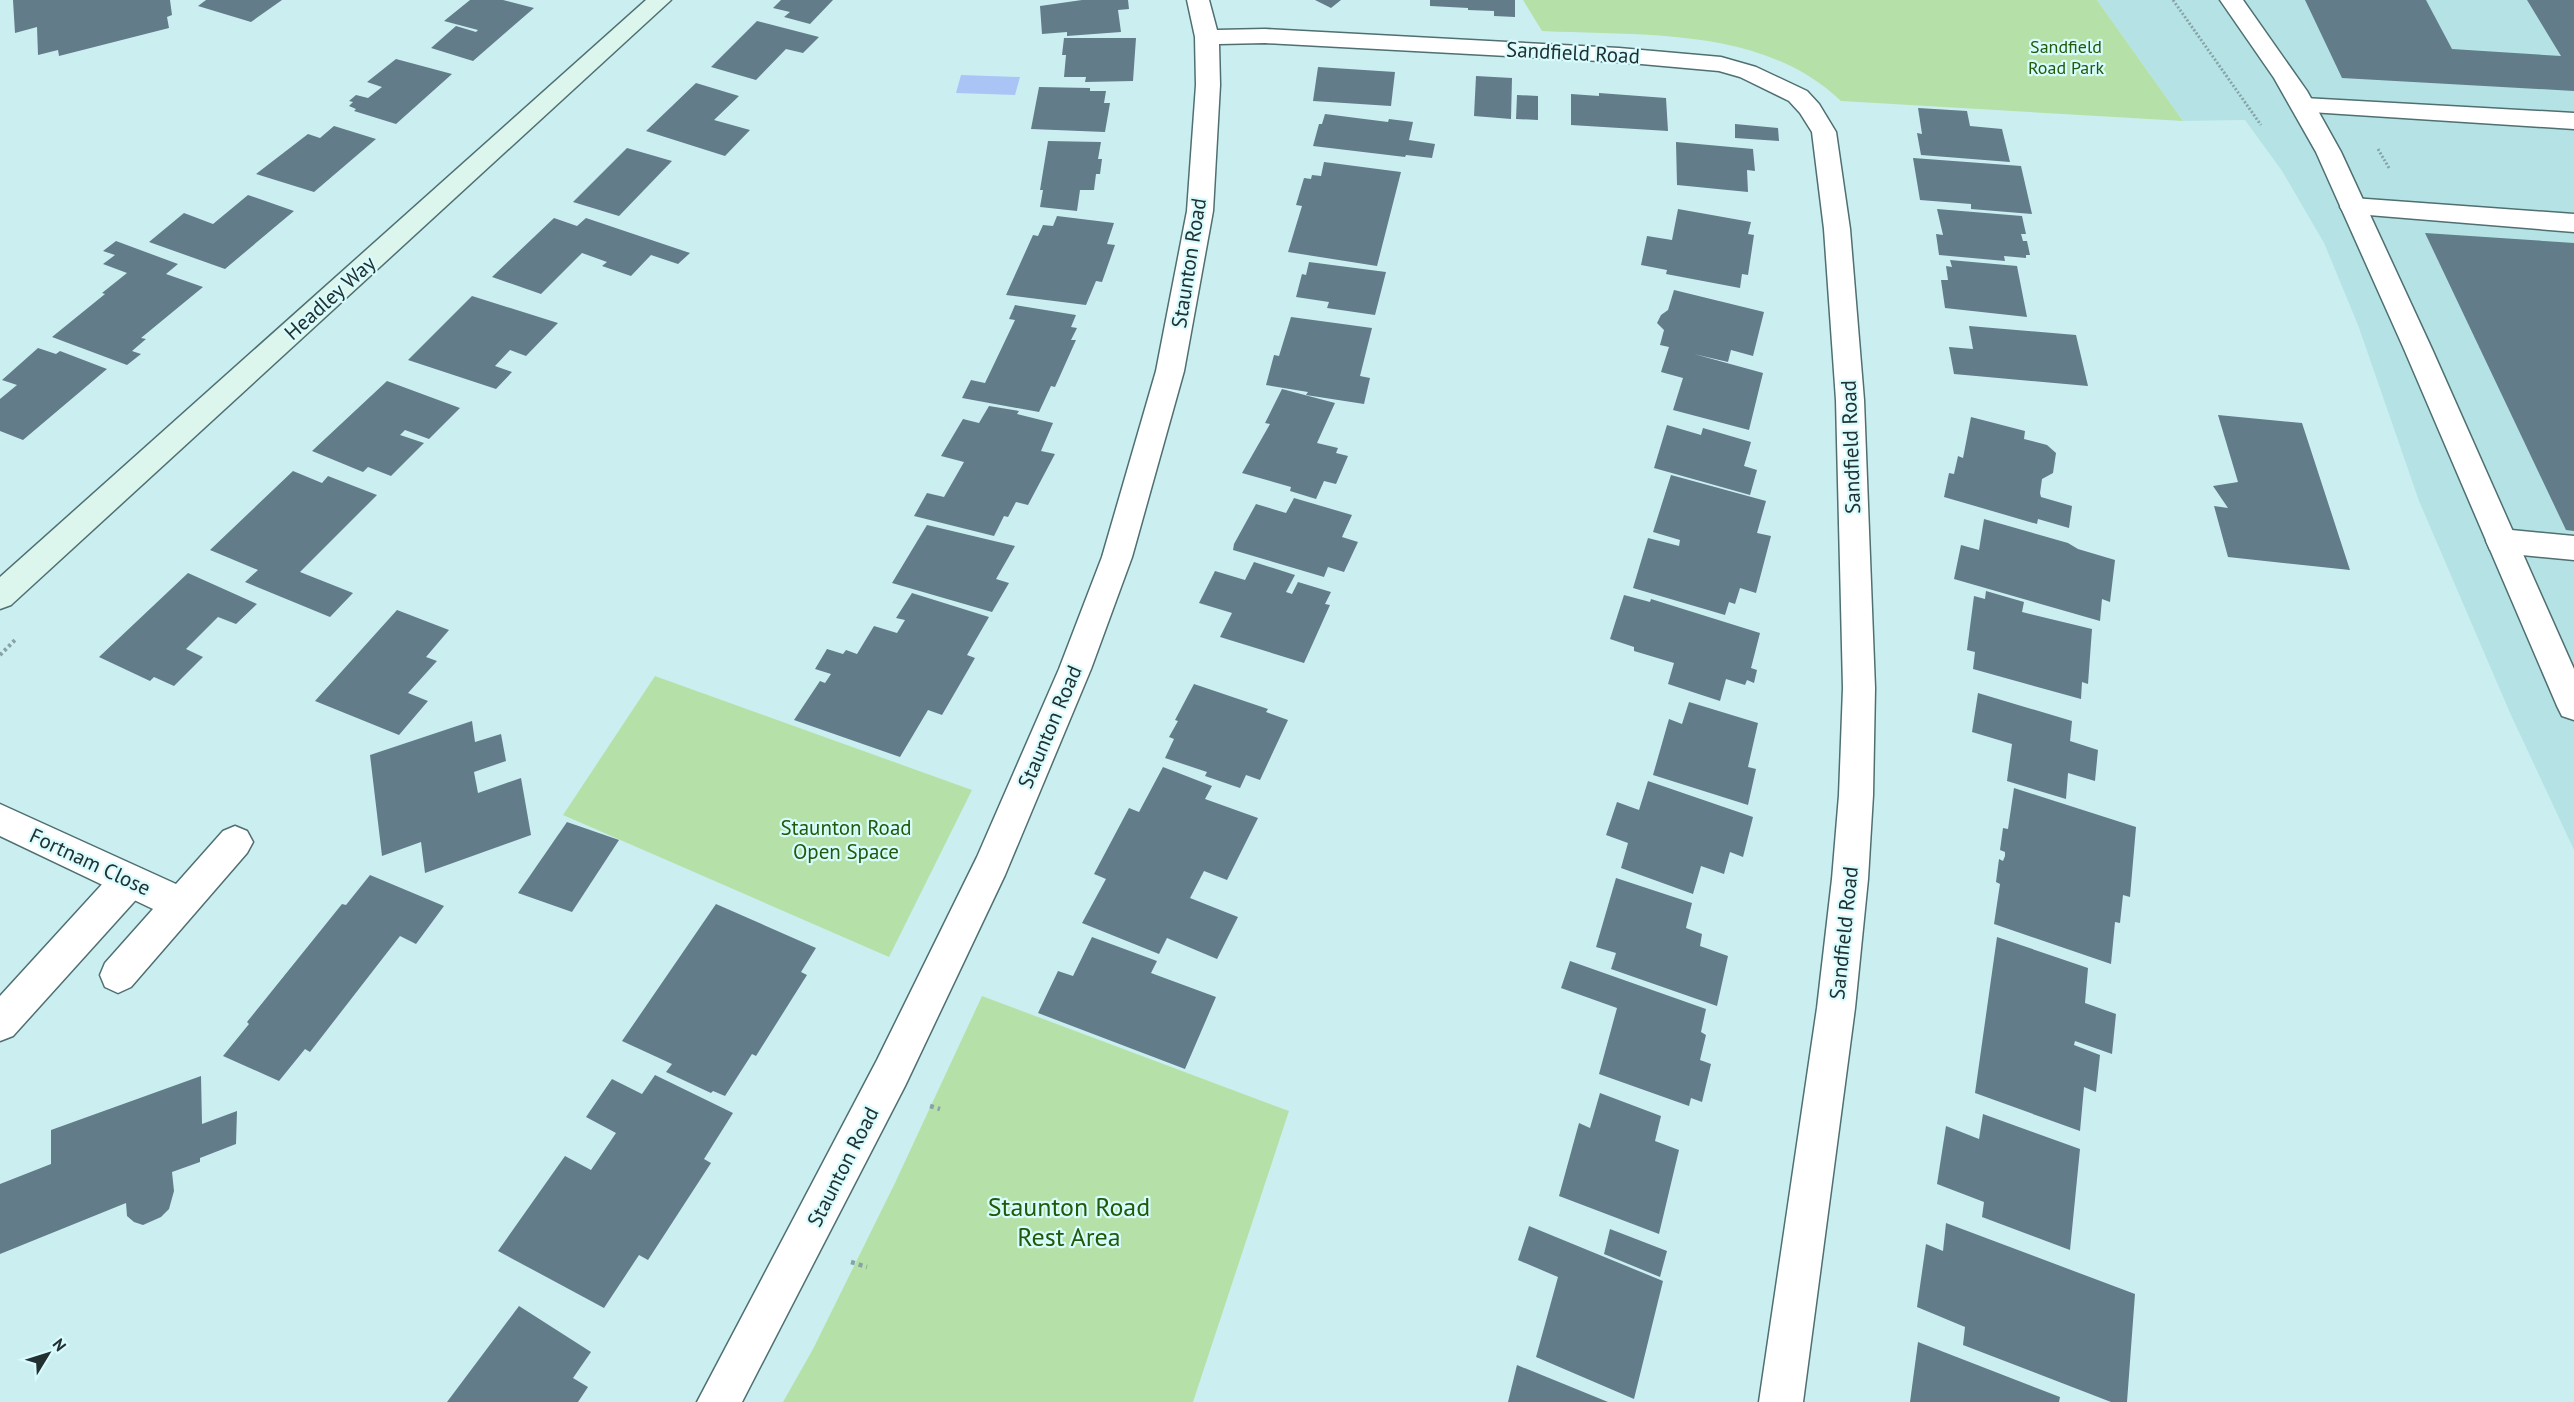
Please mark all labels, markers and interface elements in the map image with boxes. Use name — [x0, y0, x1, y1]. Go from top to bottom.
park label: Sandfield Road Park — [2028, 35, 2104, 79]
street label: Sandfield Road — [1505, 36, 1641, 69]
street label: Staunton Road — [1165, 196, 1212, 330]
street label: Headley Way — [278, 249, 381, 346]
street label: Sandfield Road — [1835, 380, 1866, 514]
street label: Staunton Road — [1011, 661, 1088, 792]
park label: Staunton Road Open Space — [780, 814, 912, 865]
street label: Fortnam Close — [25, 822, 155, 901]
street label: Sandfield Road — [1823, 865, 1864, 1001]
street label: Staunton Road — [801, 1102, 884, 1231]
park label: Staunton Road Rest Area — [988, 1190, 1150, 1253]
north arrow — [18, 1324, 78, 1384]
text: N — [49, 1334, 71, 1355]

